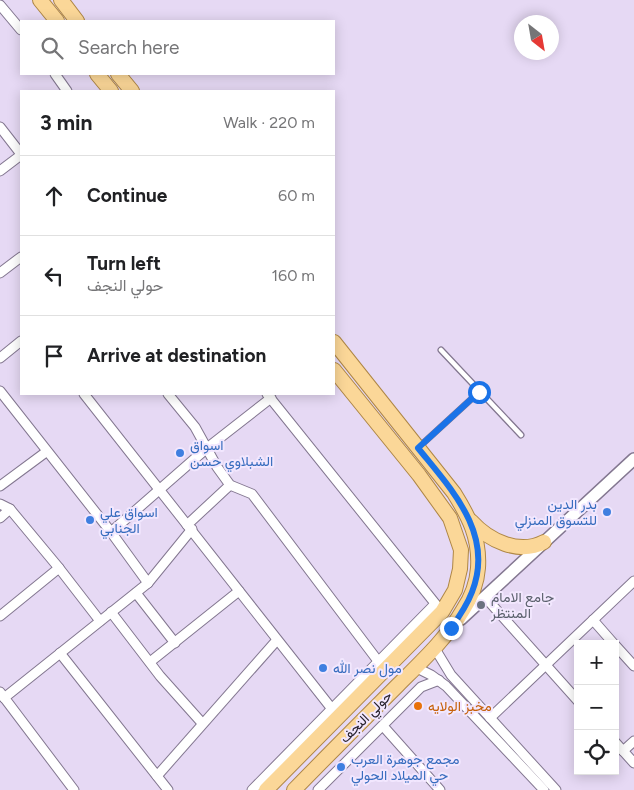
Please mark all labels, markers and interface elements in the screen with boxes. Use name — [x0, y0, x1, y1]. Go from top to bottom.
north arrow — [514, 15, 559, 60]
search box — [20, 20, 335, 75]
icon: search — [38, 34, 66, 62]
text: Search here — [78, 36, 180, 59]
text: 3 min — [40, 110, 92, 135]
text: Walk · 220 m — [223, 113, 315, 132]
icon: ahead — [40, 182, 68, 210]
text: Continue — [87, 184, 167, 207]
text: 60 m — [278, 186, 315, 205]
text: Turn left — [87, 252, 161, 275]
icon: left — [40, 262, 68, 290]
text: 160 m — [272, 266, 315, 285]
text: حولي النجف — [87, 276, 163, 295]
icon: arrive — [40, 342, 68, 370]
text: Arrive at destination — [87, 344, 266, 367]
route start — [468, 381, 491, 404]
place label: اسواق الشبلاوي حسن — [190, 437, 273, 473]
marker: اسواق الشبلاوي حسن — [174, 447, 186, 459]
place label: بدر الدين للتسوق المنزلي — [515, 496, 597, 532]
place label: اسواق علي الجنابي — [100, 504, 158, 540]
marker: بدر الدين للتسوق المنزلي — [601, 506, 613, 518]
marker: اسواق علي الجنابي — [84, 514, 96, 526]
place label: جامع الامام المنتظر — [490, 589, 554, 622]
marker: جامع الامام المنتظر — [475, 599, 487, 611]
route end — [440, 617, 463, 640]
map controls — [574, 640, 619, 775]
button: + — [574, 640, 619, 685]
place label: مول نصر الله — [333, 660, 402, 678]
marker: مول نصر الله — [317, 662, 329, 674]
button: − — [574, 685, 619, 730]
street label: حولي النجف — [336, 687, 398, 749]
place label: مخبز الولايه — [428, 698, 492, 715]
marker: مخبز الولايه — [412, 700, 424, 712]
button: locate — [574, 730, 619, 775]
place label: مجمع جوهرة العرب حي الميلاد الحولي — [351, 751, 459, 787]
marker: مجمع جوهرة العرب حي الميلاد الحولي — [335, 761, 347, 773]

